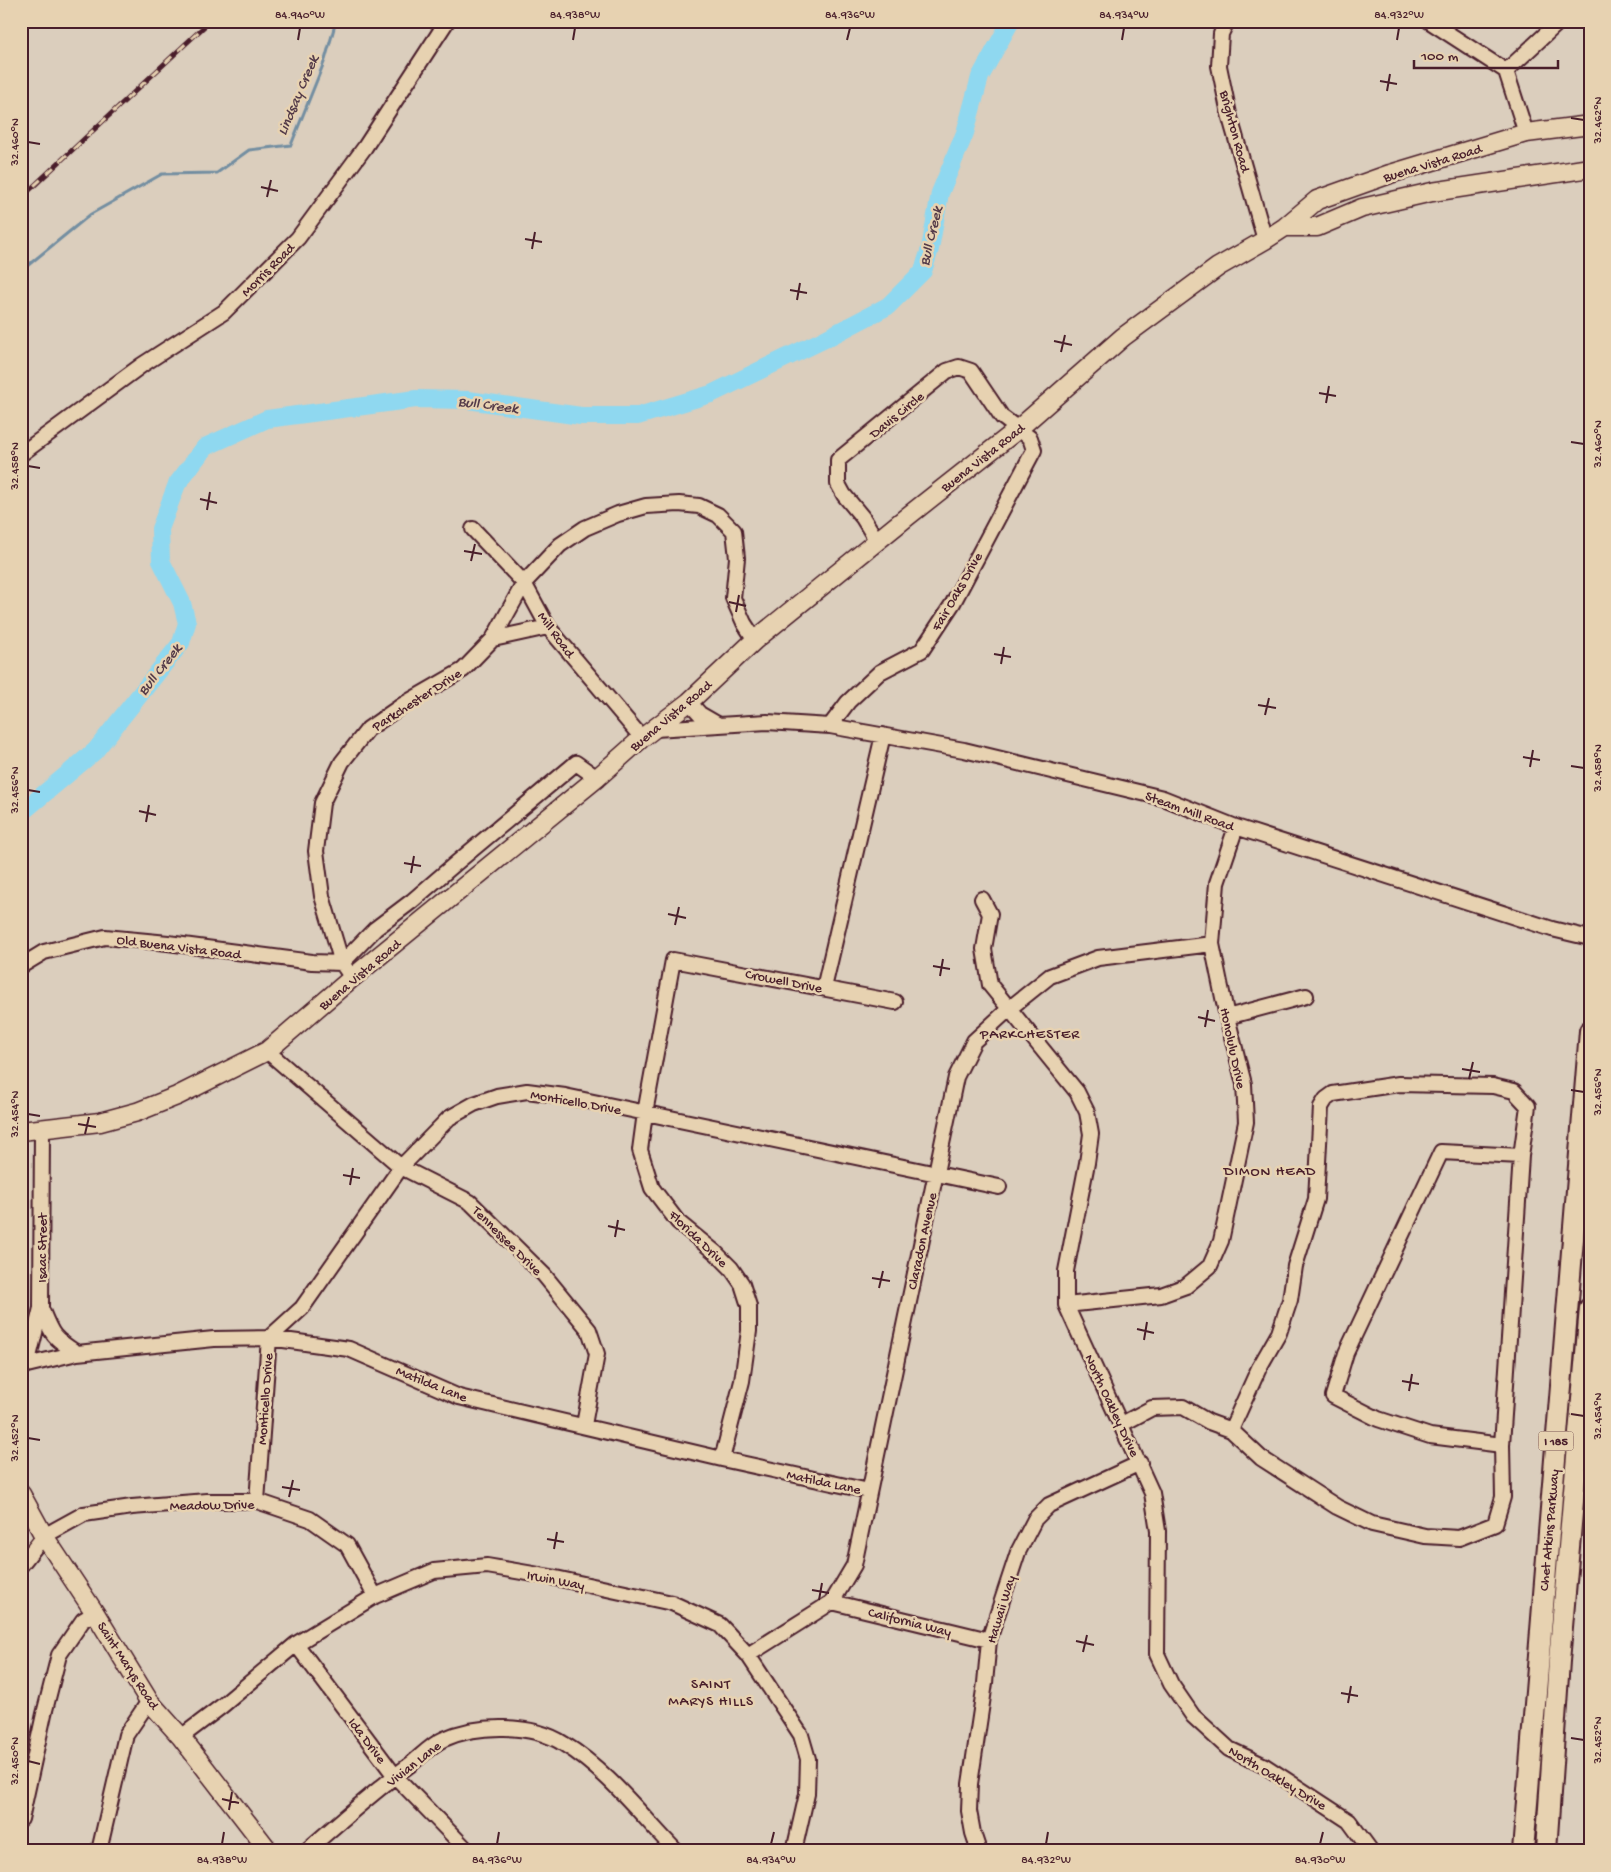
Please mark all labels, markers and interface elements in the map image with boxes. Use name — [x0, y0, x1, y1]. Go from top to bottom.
text: 84.940°W — [275, 9, 325, 23]
text: 84.938°W — [550, 9, 600, 23]
text: 84.936°W — [825, 9, 875, 23]
text: 84.934°W — [1099, 9, 1149, 23]
text: 84.932°W — [1374, 9, 1424, 23]
scale bar — [1414, 38, 1557, 70]
text: 100 m — [1420, 48, 1459, 66]
water label: Lindsay Creek — [274, 52, 324, 138]
street label: Brighton Road — [1214, 88, 1253, 176]
text: 32.462°N — [1592, 96, 1606, 144]
text: 32.460°N — [9, 118, 23, 167]
street label: Buena Vista Road — [1380, 141, 1486, 188]
water label: Bull Creek — [916, 204, 948, 268]
street label: Morris Road — [238, 239, 300, 301]
street label: Davis Circle — [866, 388, 929, 444]
water label: Bull Creek — [457, 393, 520, 419]
street label: Buena Vista Road — [937, 420, 1030, 498]
text: 32.460°N — [1592, 420, 1606, 469]
text: 32.458°N — [9, 442, 23, 491]
street label: Fair Oaks Drive — [928, 549, 988, 635]
street label: Mill Road — [533, 609, 578, 663]
water label: Bull Creek — [135, 640, 187, 700]
street label: Parkchester Drive — [369, 665, 466, 737]
street label: Buena Vista Road — [626, 676, 718, 757]
text: 32.458°N — [1592, 744, 1606, 793]
text: 32.456°N — [9, 766, 23, 815]
street label: Steam Mill Road — [1142, 788, 1238, 837]
street label: Old Buena Vista Road — [116, 932, 244, 965]
street label: Buena Vista Road — [315, 935, 407, 1016]
street label: Crowell Drive — [744, 967, 824, 998]
street label: Honolulu Drive — [1215, 1006, 1249, 1091]
district label: PARKCHESTER — [979, 1026, 1080, 1044]
text: 32.456°N — [1592, 1068, 1606, 1117]
street label: Monticello Drive — [529, 1087, 623, 1120]
text: 32.454°N — [9, 1090, 23, 1138]
district label: DIMON HEAD — [1223, 1163, 1316, 1181]
street label: Claradon Avenue — [905, 1191, 942, 1292]
street label: Tennessee Drive — [467, 1203, 545, 1281]
street label: Florida Drive — [664, 1207, 731, 1273]
street label: Isaac Street — [35, 1212, 52, 1283]
street label: Monticello Drive — [255, 1352, 278, 1445]
street label: North Oakley Drive — [1079, 1352, 1142, 1461]
street label: Matilda Lane — [393, 1363, 470, 1408]
text: 32.454°N — [1592, 1392, 1606, 1440]
text: 32.452°N — [9, 1414, 23, 1463]
road number: I 185 — [1538, 1432, 1574, 1450]
street label: Matilda Lane — [785, 1467, 863, 1500]
street label: Chet Atkins Parkway — [1537, 1469, 1564, 1592]
street label: Meadow Drive — [169, 1497, 255, 1516]
street label: Irwin Way — [525, 1568, 586, 1595]
street label: Hawaii Way — [984, 1574, 1021, 1646]
street label: California Way — [866, 1605, 953, 1642]
street label: Saint Marys Road — [92, 1619, 163, 1715]
district label: SAINT MARYS HILLS — [668, 1676, 754, 1711]
street label: Ida Drive — [343, 1715, 389, 1768]
text: 32.452°N — [1592, 1716, 1606, 1765]
text: 32.450°N — [9, 1737, 23, 1786]
street label: Vivian Lane — [383, 1738, 446, 1792]
street label: North Oakley Drive — [1225, 1743, 1329, 1816]
text: 84.938°W — [197, 1854, 247, 1868]
text: 84.936°W — [472, 1854, 522, 1868]
text: 84.934°W — [746, 1854, 796, 1868]
text: 84.932°W — [1021, 1854, 1071, 1868]
text: 84.930°W — [1295, 1854, 1345, 1868]

